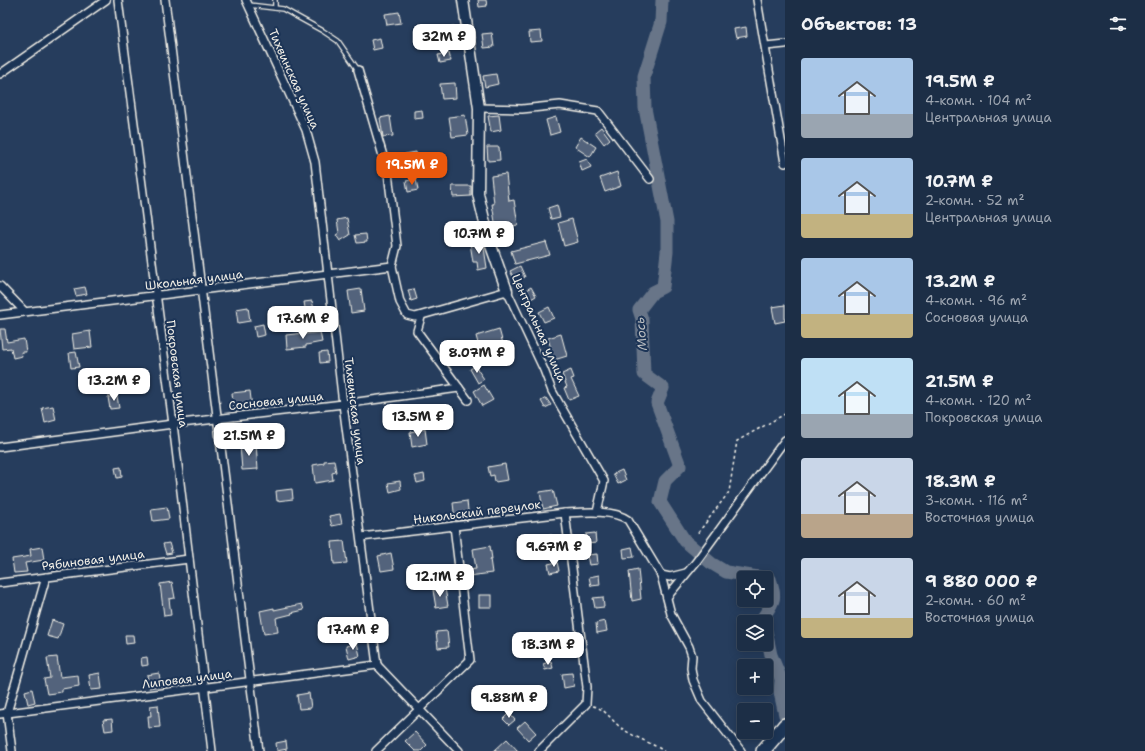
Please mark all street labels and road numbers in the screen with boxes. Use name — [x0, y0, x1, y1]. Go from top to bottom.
street label: Тихвинская улица — [265, 26, 323, 132]
street label: Школьная улица — [144, 266, 245, 294]
street label: Центральная улица — [508, 271, 570, 385]
street label: Покровская улица — [162, 319, 192, 429]
street label: Тихвинская улица — [340, 356, 370, 466]
street label: Сосновая улица — [228, 388, 325, 414]
street label: Никольский переулок — [412, 496, 542, 528]
street label: Рябиновая улица — [41, 546, 146, 574]
street label: Липовая улица — [141, 665, 233, 692]

